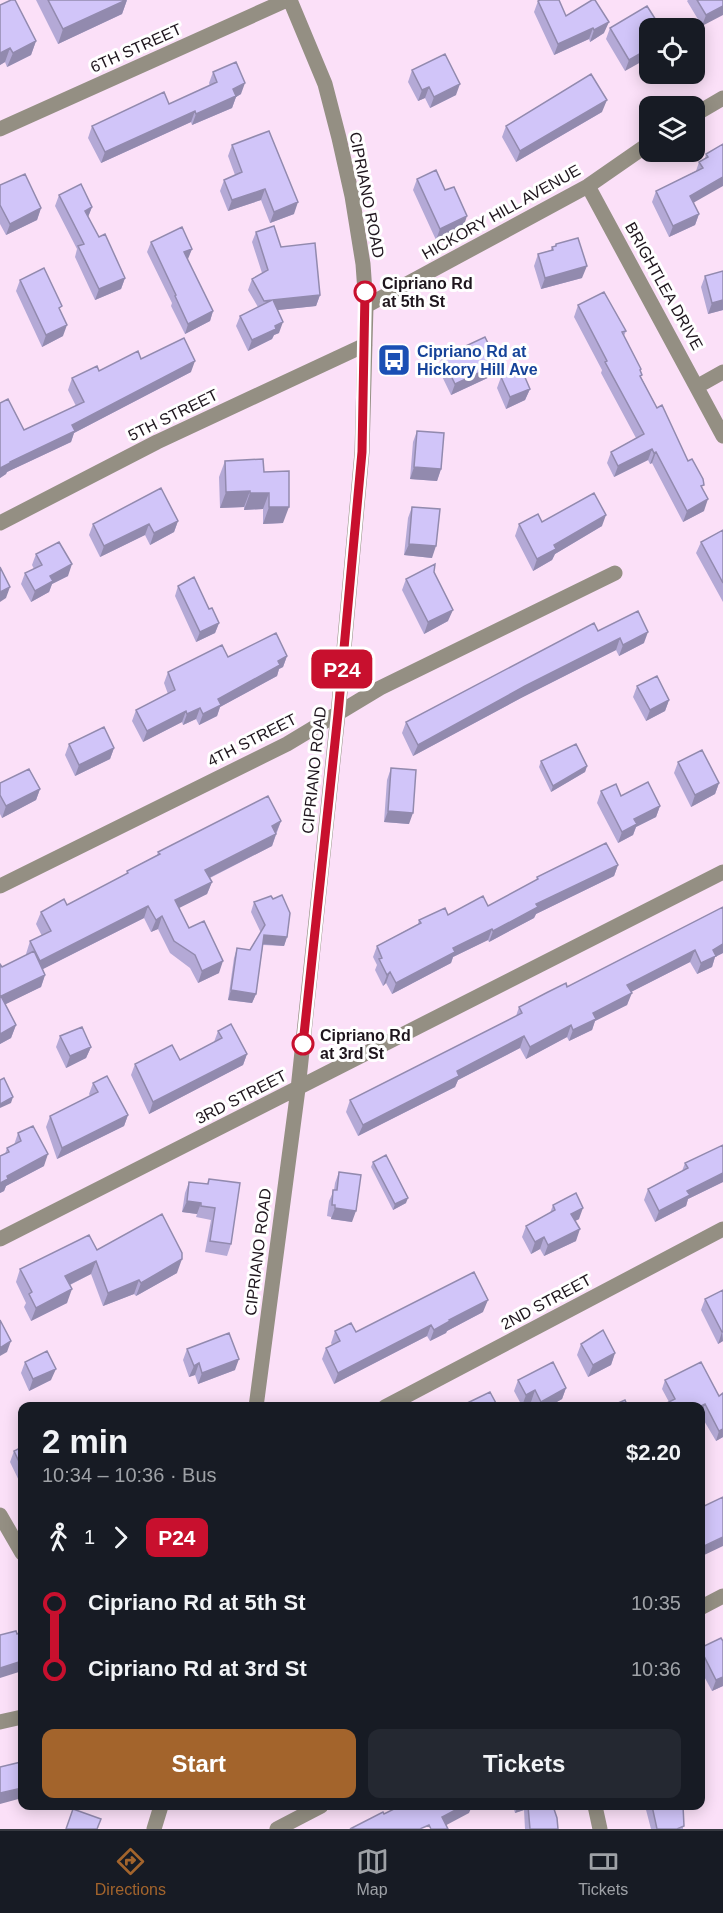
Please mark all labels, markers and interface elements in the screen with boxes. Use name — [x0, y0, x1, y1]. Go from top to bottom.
map controls — [639, 18, 705, 162]
button: locate — [639, 18, 705, 84]
street label: 6TH STREET — [88, 20, 184, 76]
button: layers — [639, 96, 705, 162]
street label: CIPRIANO ROAD — [346, 131, 388, 259]
street label: HICKORY HILL AVENUE — [419, 161, 583, 263]
street label: BRIGHTLEA DRIVE — [622, 219, 706, 353]
place label: Cipriano Rd at 5th St — [382, 275, 473, 310]
marker: Cipriano Rd at 5th St — [354, 281, 376, 303]
bus stop icon: Cipriano Rd at Hickory Hill Ave — [376, 342, 412, 378]
place label: Cipriano Rd at Hickory Hill Ave — [417, 343, 538, 378]
street label: 5TH STREET — [125, 386, 221, 444]
line badge: P24 — [308, 650, 376, 688]
text: P24 — [323, 658, 361, 681]
street label: CIPRIANO ROAD — [299, 705, 329, 835]
street label: 4TH STREET — [205, 710, 300, 770]
place label: Cipriano Rd at 3rd St — [320, 1027, 411, 1062]
marker: Cipriano Rd at 3rd St — [292, 1033, 314, 1055]
street label: 3RD STREET — [193, 1067, 289, 1127]
street label: CIPRIANO ROAD — [242, 1187, 274, 1317]
street label: 2ND STREET — [498, 1271, 594, 1333]
text: 2 min — [42, 1423, 128, 1460]
text: $2.20 — [626, 1440, 681, 1465]
text: 10:34 – 10:36 · Bus — [42, 1464, 217, 1486]
icon: walk — [42, 1521, 75, 1554]
icon: forward — [104, 1521, 137, 1554]
text: 1 — [84, 1526, 95, 1548]
text: P24 — [158, 1526, 196, 1549]
text: Cipriano Rd at 5th St — [88, 1590, 306, 1615]
text: 10:35 — [631, 1592, 681, 1614]
text: Cipriano Rd at 3rd St — [88, 1656, 307, 1681]
text: 10:36 — [631, 1658, 681, 1680]
button: Start — [42, 1729, 356, 1798]
button: Tickets — [368, 1729, 681, 1798]
tab: Directions — [95, 1845, 166, 1899]
tab: Map — [356, 1845, 389, 1899]
tab: Tickets — [578, 1845, 628, 1899]

